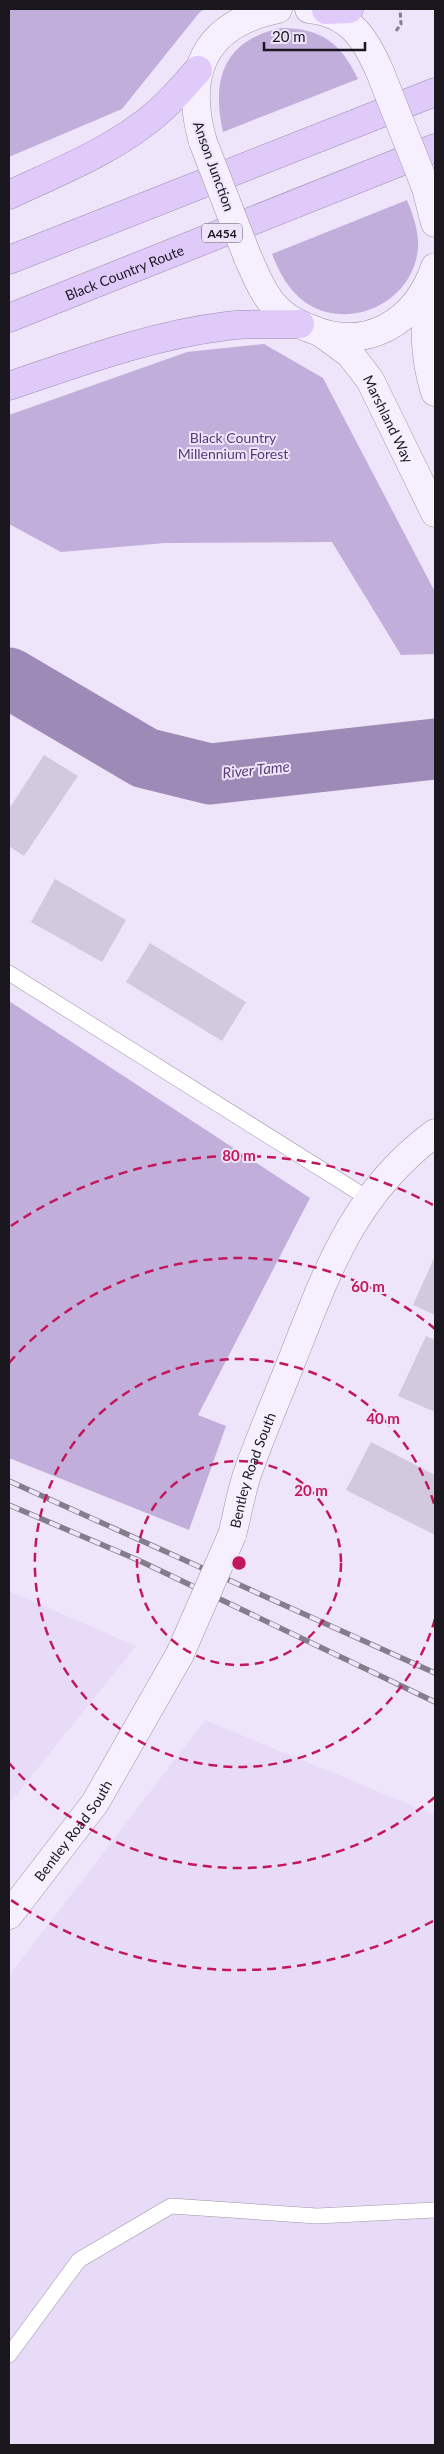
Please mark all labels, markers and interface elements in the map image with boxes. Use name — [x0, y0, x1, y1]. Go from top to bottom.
scale bar — [264, 20, 365, 52]
text: 20 m — [272, 27, 306, 45]
street label: Anson Junction — [190, 119, 238, 213]
road number: A454 — [202, 224, 242, 242]
street label: Black Country Route — [62, 241, 186, 303]
street label: Marshland Way — [360, 372, 418, 466]
park label: Black Country Millennium Forest — [178, 429, 288, 462]
water label: River Tame — [222, 757, 290, 781]
text: 80 m — [222, 1146, 256, 1164]
text: 60 m — [351, 1277, 385, 1295]
text: 40 m — [366, 1409, 400, 1427]
street label: Bentley Road South — [226, 1410, 279, 1530]
text: 20 m — [294, 1481, 328, 1499]
centre of rings — [230, 1554, 248, 1572]
street label: Bentley Road South — [30, 1777, 115, 1884]

